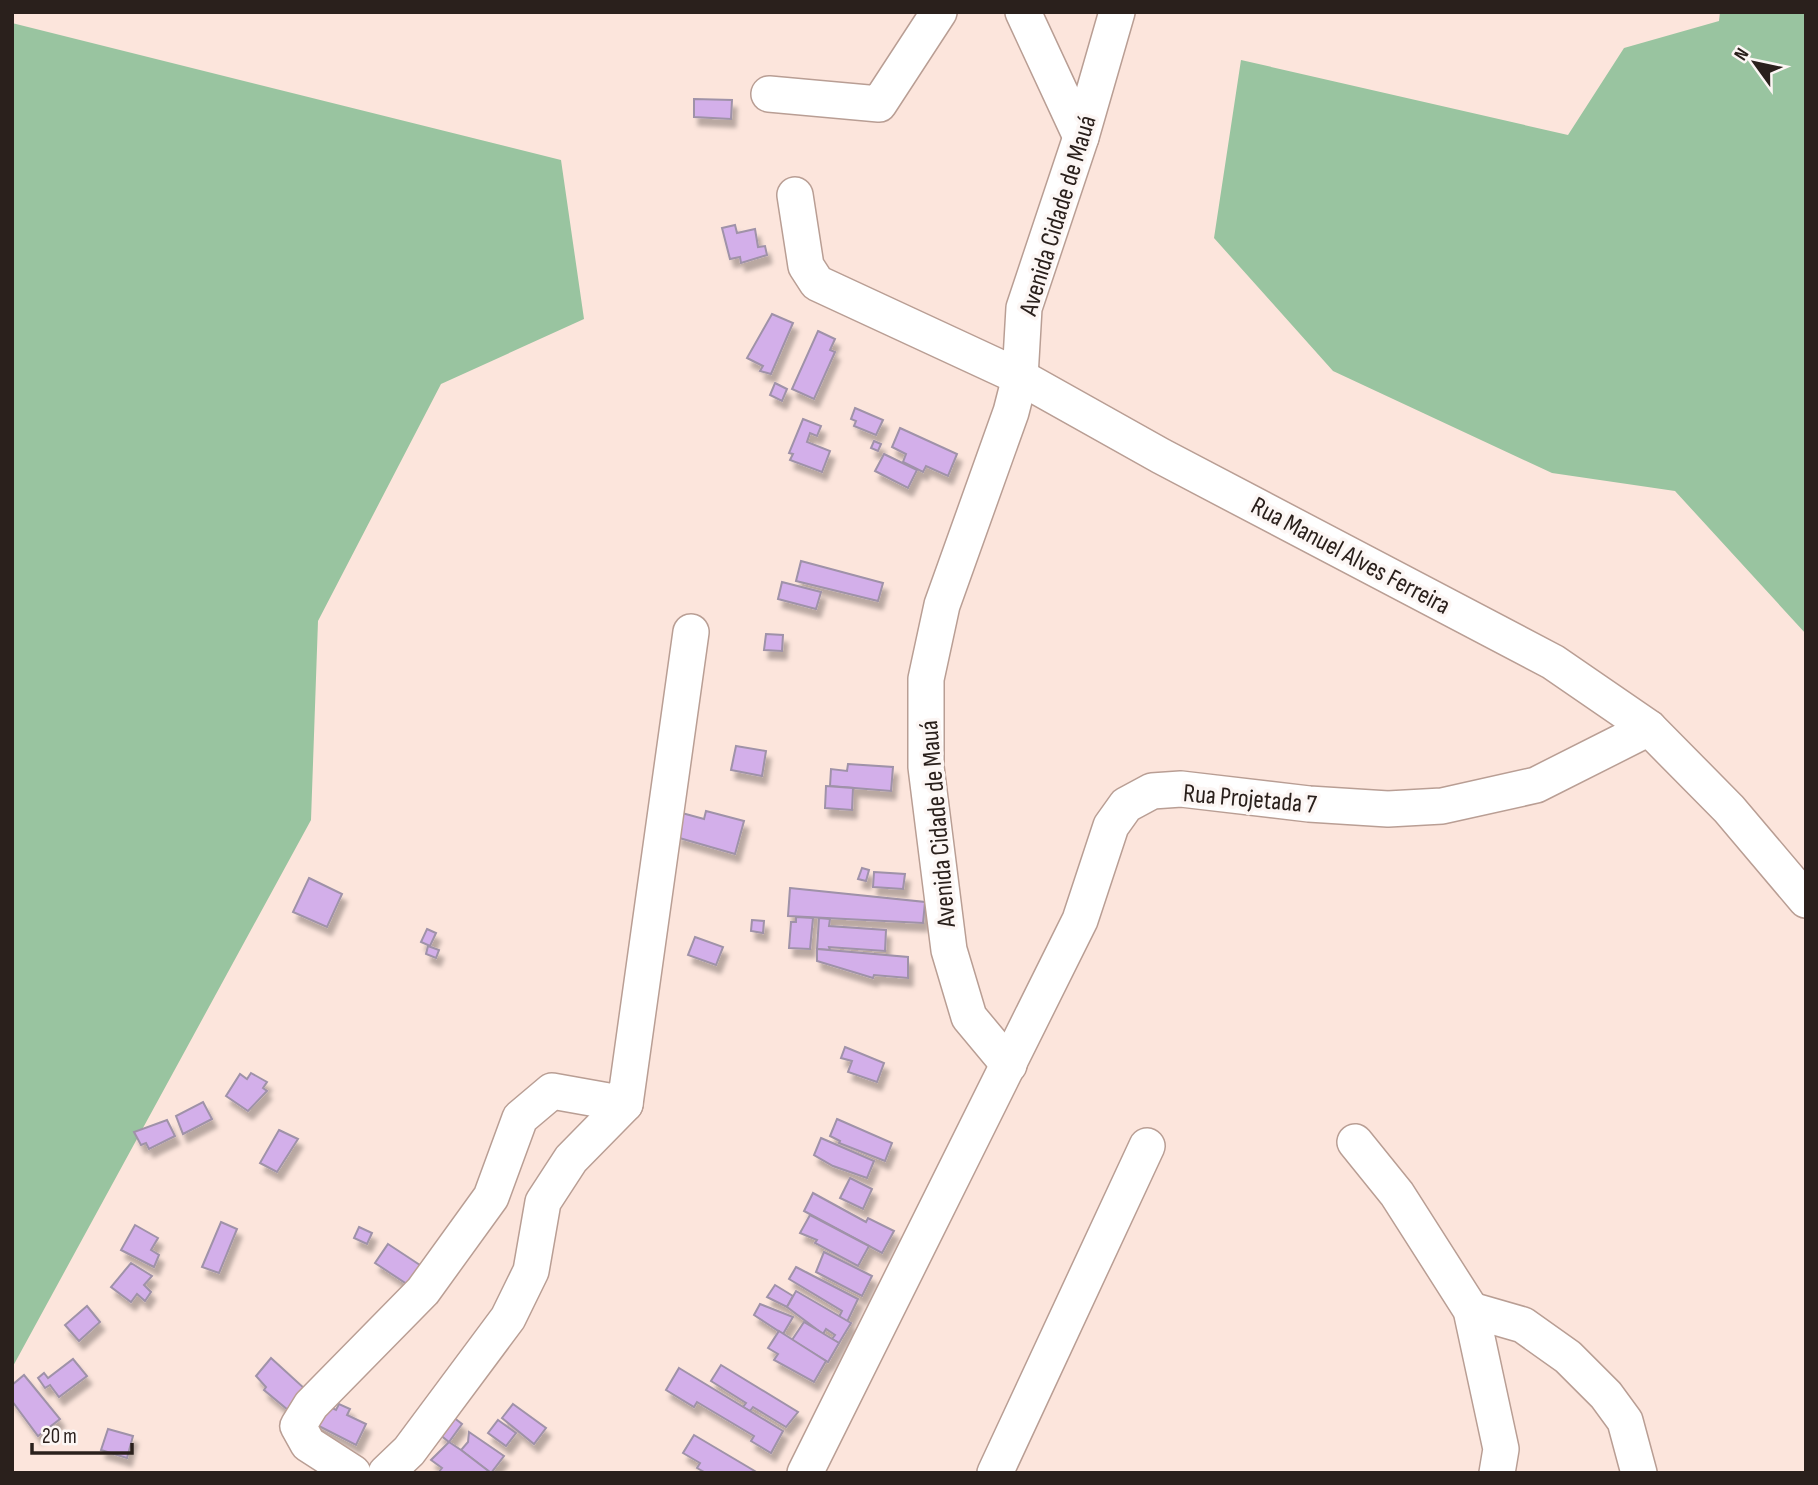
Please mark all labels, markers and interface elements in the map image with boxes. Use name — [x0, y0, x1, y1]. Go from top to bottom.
north arrow — [1720, 28, 1790, 98]
text: N — [1730, 44, 1754, 65]
street label: Avenida Cidade de Mauá — [1013, 112, 1104, 320]
street label: Rua Manuel Alves Ferreira — [1246, 491, 1455, 622]
street label: Avenida Cidade de Mauá — [914, 719, 963, 930]
street label: Rua Projetada 7 — [1182, 778, 1319, 821]
scale bar — [32, 1412, 131, 1456]
text: 20 m — [42, 1424, 77, 1449]

